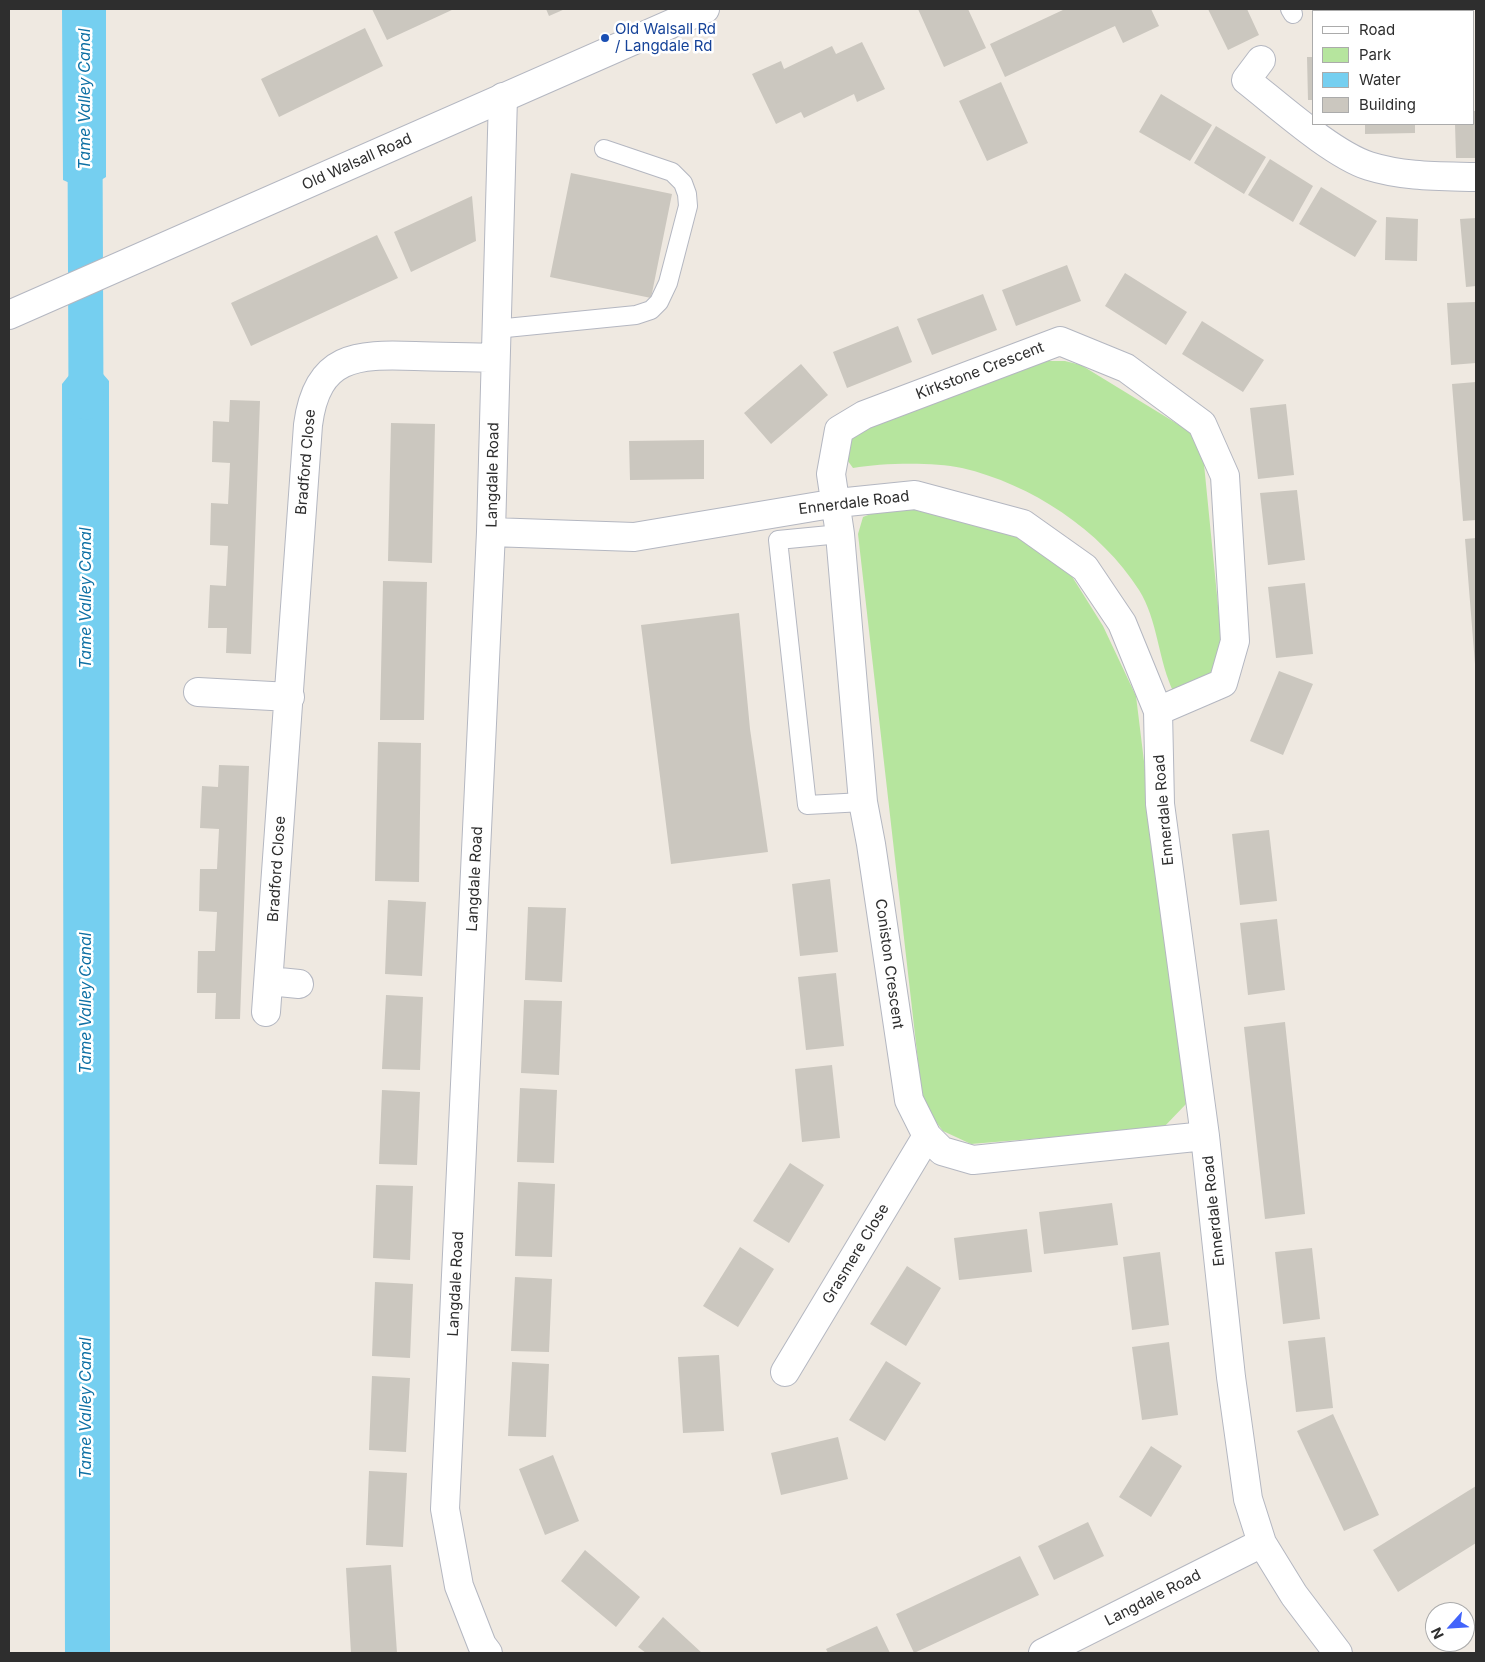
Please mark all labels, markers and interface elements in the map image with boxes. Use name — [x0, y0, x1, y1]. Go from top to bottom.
legend — [1312, 10, 1475, 125]
place label: Old Walsall Rd / Langdale Rd — [615, 20, 716, 55]
text: Road — [1359, 20, 1395, 39]
water label: Tame Valley Canal — [75, 28, 95, 170]
marker: Old Walsall Rd / Langdale Rd — [599, 32, 611, 44]
text: Park — [1359, 45, 1391, 64]
text: Water — [1359, 70, 1401, 89]
text: Building — [1359, 95, 1416, 114]
street label: Old Walsall Road — [299, 130, 415, 194]
street label: Kirkstone Crescent — [913, 338, 1047, 404]
street label: Bradford Close — [292, 408, 320, 516]
street label: Langdale Road — [483, 422, 503, 528]
street label: Ennerdale Road — [798, 487, 910, 519]
water label: Tame Valley Canal — [76, 527, 96, 669]
street label: Ennerdale Road — [1150, 754, 1178, 866]
street label: Bradford Close — [264, 815, 290, 923]
street label: Langdale Road — [463, 826, 487, 932]
street label: Coniston Crescent — [871, 898, 907, 1030]
water label: Tame Valley Canal — [76, 932, 96, 1074]
street label: Ennerdale Road — [1199, 1155, 1229, 1267]
street label: Grasmere Close — [819, 1201, 893, 1307]
street label: Langdale Road — [444, 1231, 468, 1337]
water label: Tame Valley Canal — [76, 1337, 96, 1479]
street label: Langdale Road — [1102, 1566, 1204, 1630]
north arrow — [1425, 1602, 1475, 1652]
text: N — [1427, 1625, 1447, 1642]

